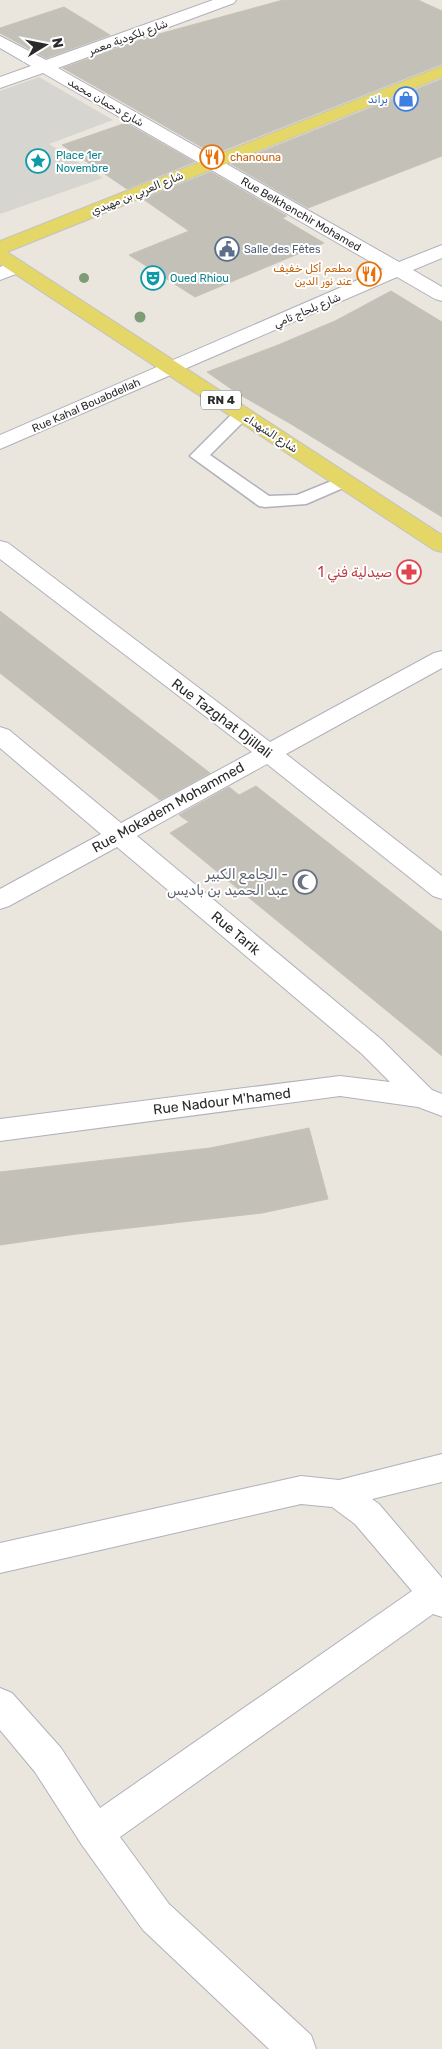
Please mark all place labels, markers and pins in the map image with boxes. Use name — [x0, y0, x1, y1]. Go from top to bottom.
shop icon: براند — [393, 86, 419, 112]
place label: براند — [368, 93, 388, 106]
restaurant icon: chanouna — [199, 144, 225, 170]
place icon: Place 1er Novembre — [25, 148, 51, 174]
place label: Place 1er Novembre — [56, 149, 108, 175]
place label: chanouna — [230, 151, 281, 164]
public building icon: Salle des Fêtes — [214, 236, 240, 262]
place label: Salle des Fêtes — [244, 243, 321, 256]
restaurant icon: مطعم أكل خفيف عند نور الدين — [356, 261, 382, 287]
place label: مطعم أكل خفيف عند نور الدين — [273, 262, 352, 289]
theatre icon: Oued Rhiou — [140, 265, 166, 291]
place label: Oued Rhiou — [170, 272, 229, 285]
pharmacy icon: صيدلية فني 1 — [396, 559, 422, 585]
place label: صيدلية فني 1 — [318, 564, 392, 583]
place label: الجامع الكبير - عبد الحميد بن باديس — [167, 866, 288, 899]
mosque icon: الجامع الكبير - عبد الحميد بن باديس — [292, 869, 318, 895]

